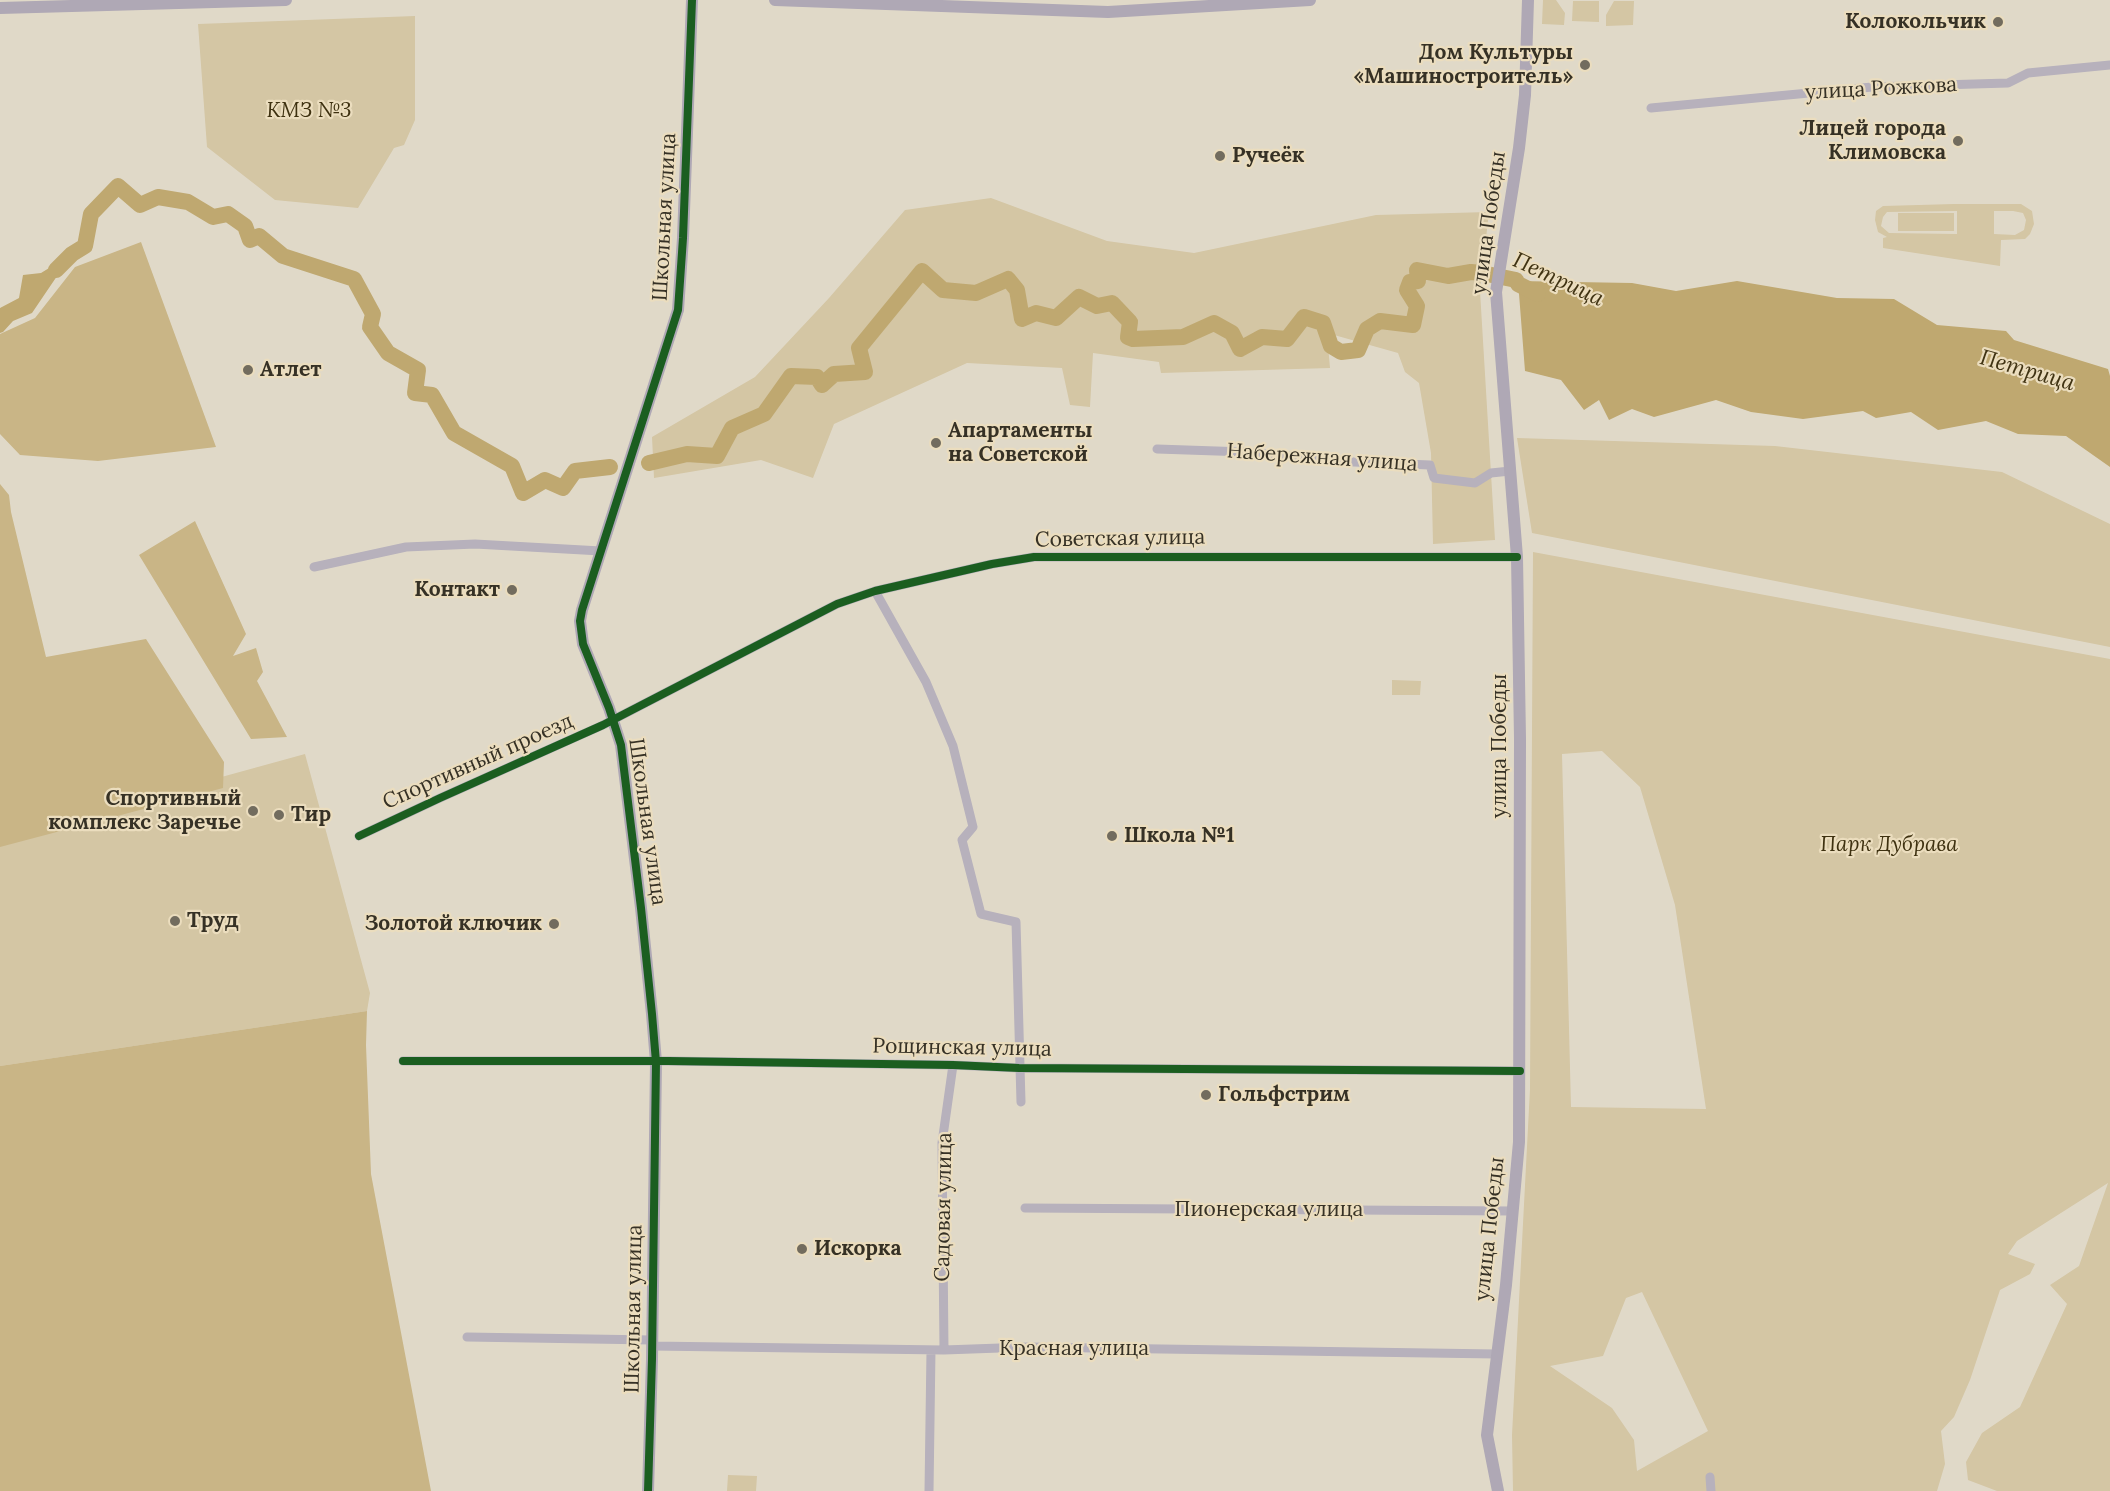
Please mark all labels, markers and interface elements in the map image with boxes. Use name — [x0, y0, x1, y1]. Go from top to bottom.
place label: Колокольчик — [1845, 9, 1986, 35]
marker: Колокольчик — [1991, 15, 2005, 29]
place label: Дом Культуры «Машиностроитель» — [1354, 40, 1573, 90]
marker: Дом Культуры «Машиностроитель» — [1578, 58, 1592, 72]
street label: улица Рожкова — [1804, 72, 1958, 106]
park label: КМЗ №3 — [267, 98, 351, 124]
place label: Лицей города Климовска — [1799, 116, 1946, 166]
street label: Школьная улица — [648, 132, 682, 302]
marker: Лицей города Климовска — [1951, 134, 1965, 148]
place label: Ручеёк — [1232, 143, 1305, 169]
marker: Ручеёк — [1213, 149, 1227, 163]
street label: улица Победы — [1466, 150, 1512, 296]
water label: Петрица — [1508, 247, 1608, 313]
water label: Петрица — [1976, 345, 2078, 397]
place label: Атлет — [260, 357, 321, 383]
marker: Атлет — [241, 363, 255, 377]
place label: Апартаменты на Советской — [948, 418, 1093, 468]
marker: Апартаменты на Советской — [929, 436, 943, 450]
street label: Набережная улица — [1226, 439, 1418, 477]
street label: Советская улица — [1035, 525, 1205, 553]
place label: Контакт — [414, 577, 500, 603]
marker: Контакт — [505, 583, 519, 597]
street label: улица Победы — [1487, 674, 1513, 818]
street label: Спортивный проезд — [379, 709, 577, 815]
street label: Школьная улица — [623, 737, 671, 907]
place label: Спортивный комплекс Заречье — [48, 786, 241, 836]
place label: Тир — [291, 802, 331, 828]
marker: Спортивный комплекс Заречье — [246, 804, 260, 818]
marker: Тир — [272, 808, 286, 822]
place label: Школа №1 — [1124, 823, 1235, 849]
marker: Школа №1 — [1105, 829, 1119, 843]
park label: Парк Дубрава — [1820, 832, 1958, 858]
place label: Труд — [187, 908, 239, 934]
place label: Золотой ключик — [365, 911, 542, 937]
marker: Труд — [168, 914, 182, 928]
marker: Золотой ключик — [547, 917, 561, 931]
street label: Рощинская улица — [872, 1034, 1052, 1062]
place label: Гольфстрим — [1218, 1082, 1350, 1108]
marker: Гольфстрим — [1199, 1088, 1213, 1102]
street label: Садовая улица — [930, 1132, 958, 1282]
street label: улица Победы — [1470, 1156, 1510, 1302]
street label: Пионерская улица — [1175, 1197, 1363, 1223]
street label: Школьная улица — [620, 1224, 648, 1394]
place label: Искорка — [814, 1236, 901, 1262]
marker: Искорка — [795, 1242, 809, 1256]
street label: Красная улица — [999, 1336, 1149, 1362]

